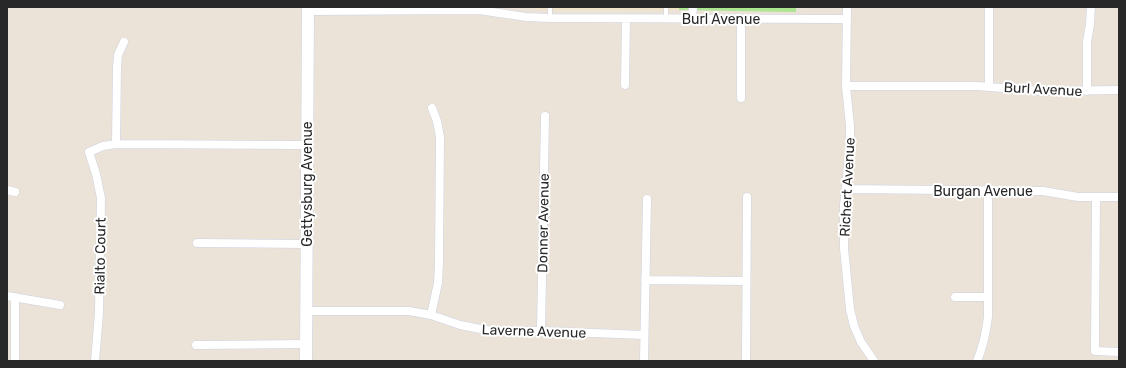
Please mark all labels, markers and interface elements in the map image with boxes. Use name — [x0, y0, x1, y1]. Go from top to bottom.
street label: Burl Avenue — [682, 11, 760, 28]
street label: Burl Avenue — [1003, 79, 1083, 100]
street label: Gettysburg Avenue — [299, 121, 316, 247]
street label: Richert Avenue — [836, 137, 859, 237]
street label: Donner Avenue — [534, 173, 553, 273]
street label: Burgan Avenue — [933, 183, 1033, 200]
street label: Rialto Court — [91, 217, 110, 295]
street label: Laverne Avenue — [481, 321, 587, 342]

